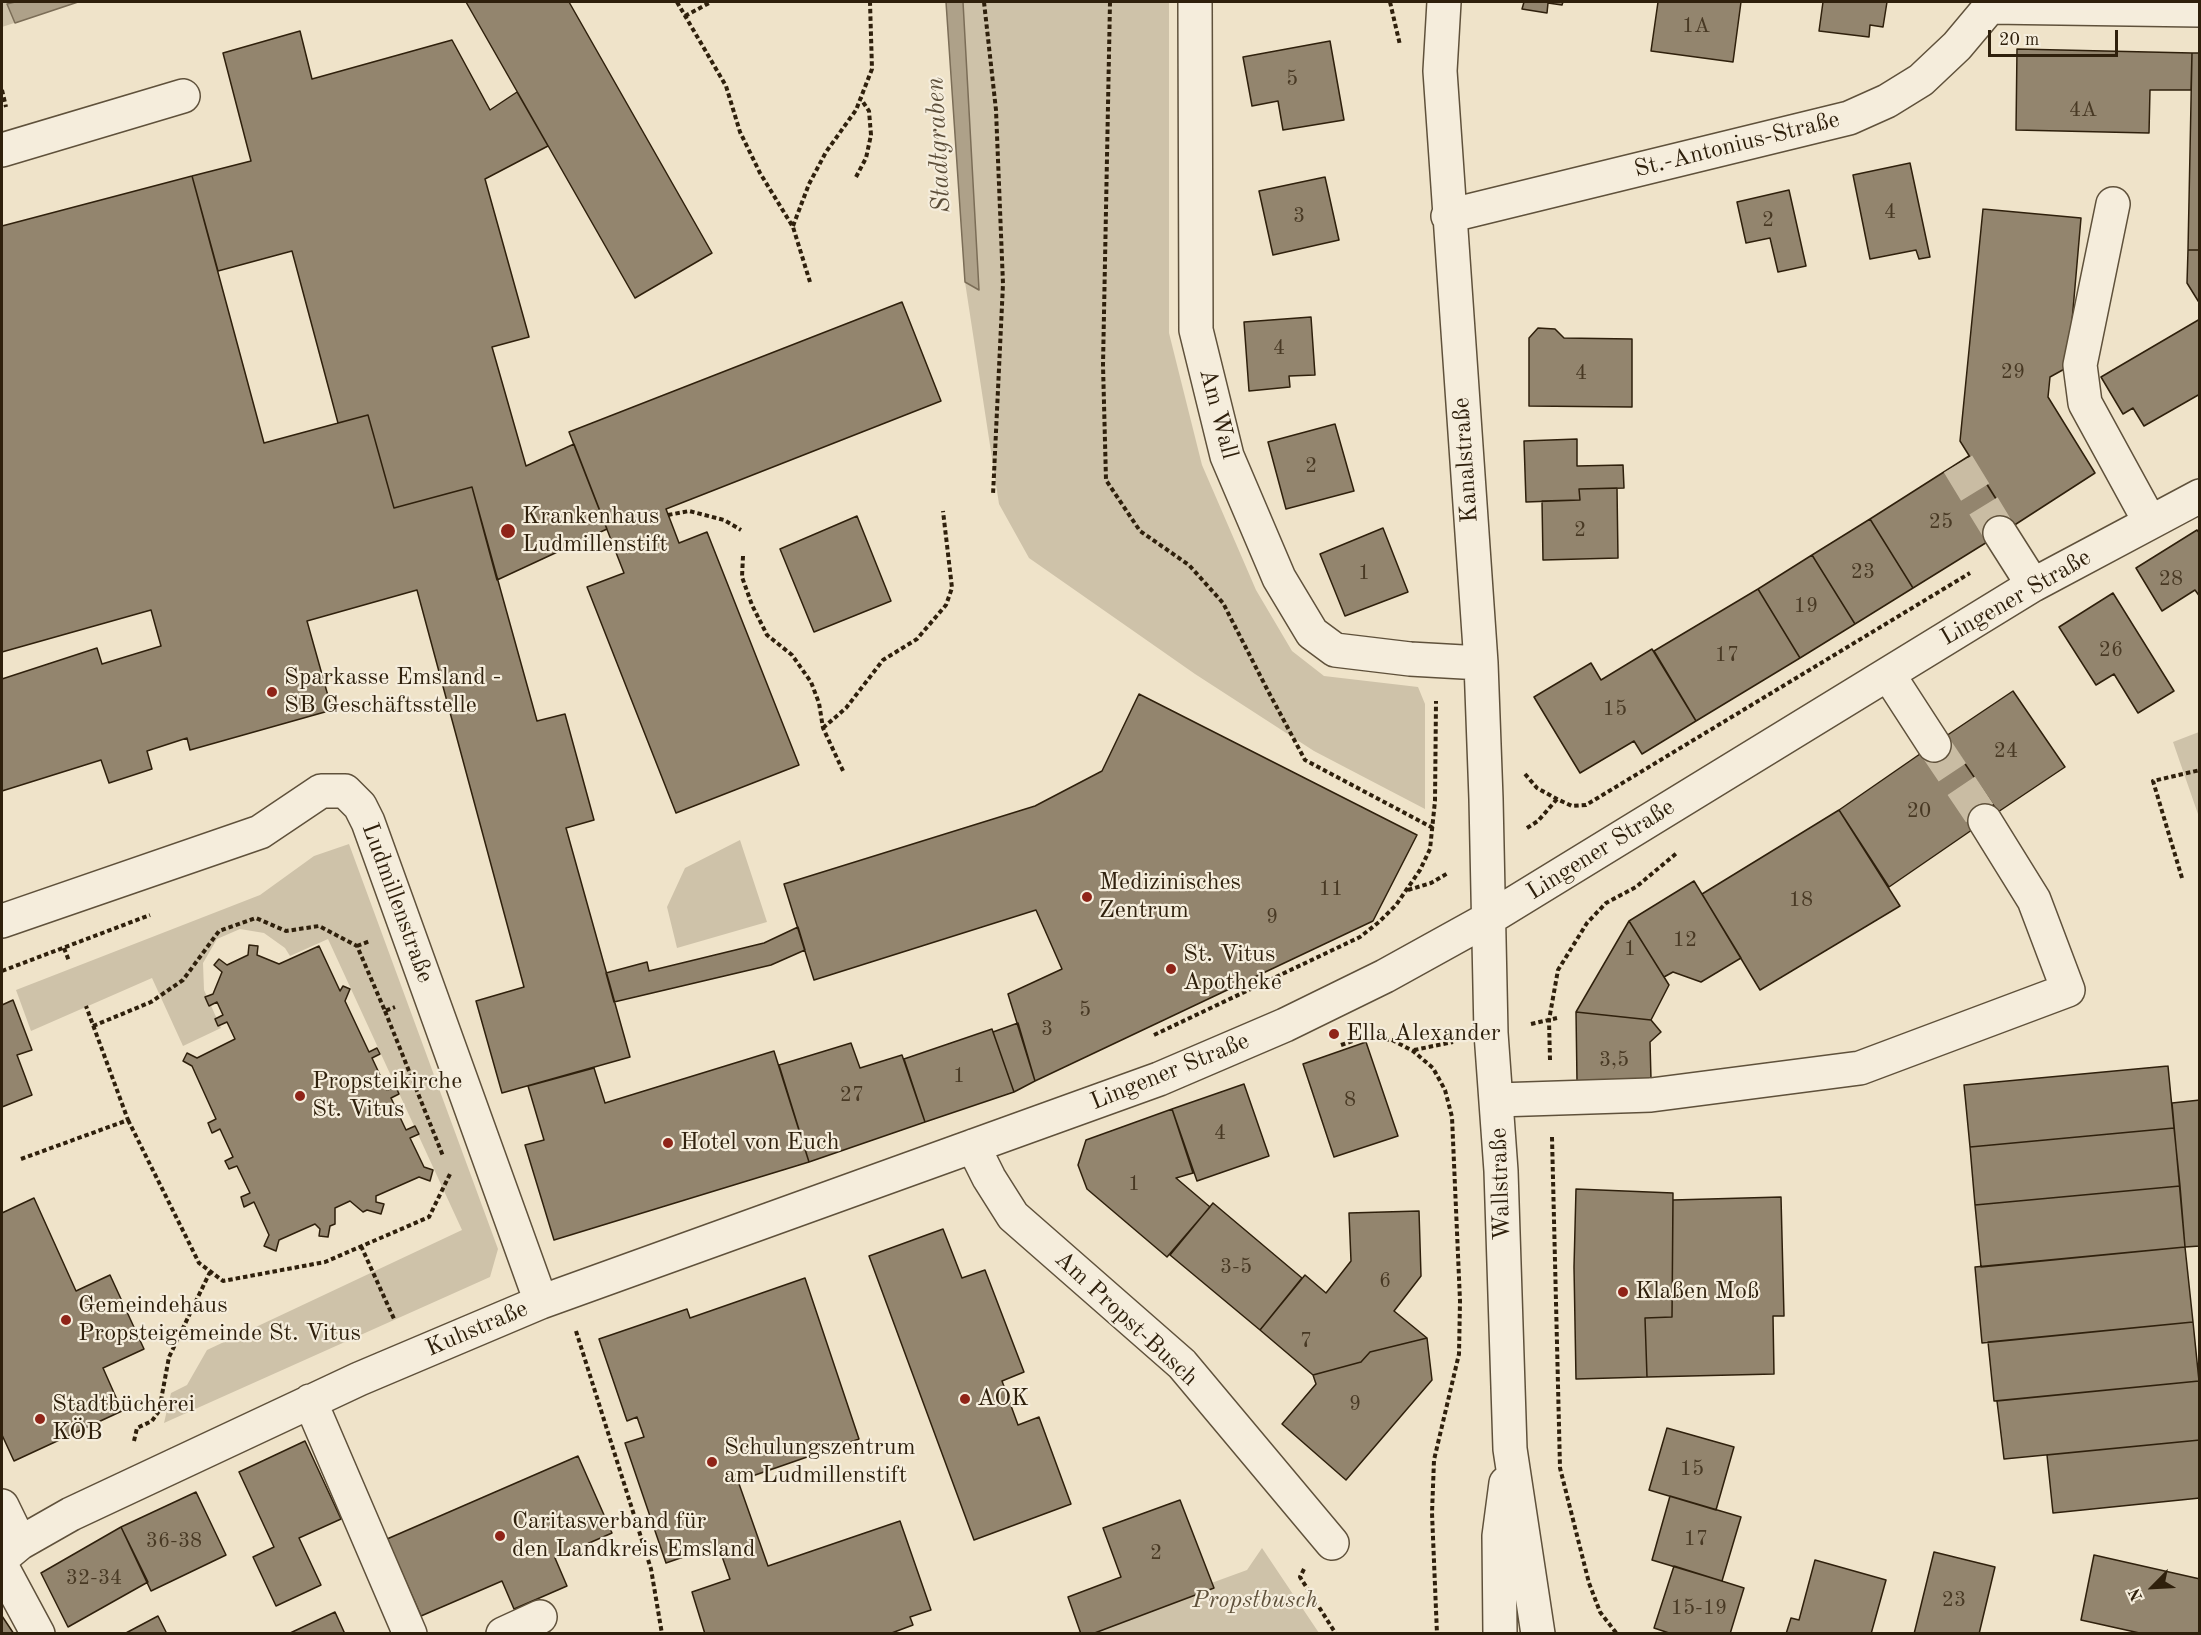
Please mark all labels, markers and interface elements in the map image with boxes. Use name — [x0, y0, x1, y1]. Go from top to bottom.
house number: 1A — [1682, 13, 1710, 39]
scale bar — [1991, 18, 2122, 56]
text: 20 m — [1999, 31, 2039, 49]
house number: 5 — [1286, 66, 1298, 92]
water label: Stadtgraben — [920, 76, 958, 214]
house number: 4A — [2069, 97, 2097, 123]
street label: St.-Antonius-Straße — [1631, 106, 1843, 184]
house number: 4 — [1884, 199, 1896, 225]
house number: 3 — [1293, 203, 1305, 229]
house number: 2 — [1762, 207, 1774, 233]
house number: 4 — [1273, 335, 1285, 361]
house number: 29 — [2001, 359, 2025, 385]
house number: 4 — [1575, 360, 1587, 386]
street label: Am Wall — [1192, 366, 1244, 462]
street label: Kanalstraße — [1447, 396, 1485, 524]
house number: 2 — [1305, 453, 1317, 479]
place label: Krankenhaus Ludmillenstift — [522, 503, 668, 559]
house number: 25 — [1929, 509, 1953, 535]
house number: 2 — [1574, 517, 1586, 543]
marker: Krankenhaus Ludmillenstift — [499, 522, 517, 540]
street label: Lingener Straße — [1936, 543, 2096, 653]
house number: 23 — [1851, 559, 1875, 585]
house number: 1 — [1358, 560, 1370, 586]
house number: 28 — [2159, 566, 2183, 592]
house number: 19 — [1794, 593, 1818, 619]
house number: 26 — [2099, 637, 2123, 663]
house number: 17 — [1715, 642, 1739, 668]
place label: Sparkasse Emsland - SB Geschäftsstelle — [284, 664, 501, 720]
marker: Sparkasse Emsland - SB Geschäftsstelle — [265, 685, 279, 699]
house number: 15 — [1603, 696, 1627, 722]
house number: 24 — [1994, 738, 2018, 764]
street label: Lingener Straße — [1522, 793, 1680, 907]
house number: 20 — [1907, 798, 1931, 824]
street label: Ludmillenstraße — [355, 819, 439, 987]
place label: Medizinisches Zentrum — [1099, 869, 1241, 925]
house number: 11 — [1319, 876, 1343, 902]
house number: 18 — [1789, 887, 1813, 913]
marker: Medizinisches Zentrum — [1080, 890, 1094, 904]
house number: 9 — [1266, 904, 1278, 930]
house number: 12 — [1673, 927, 1697, 953]
house number: 1 — [1624, 936, 1636, 962]
place label: St. Vitus Apotheke — [1183, 941, 1282, 997]
marker: St. Vitus Apotheke — [1164, 962, 1178, 976]
house number: 5 — [1079, 997, 1091, 1023]
house number: 3 — [1041, 1016, 1053, 1042]
place label: Ella Alexander — [1346, 1020, 1501, 1048]
street label: Lingener Straße — [1086, 1027, 1254, 1117]
marker: Ella Alexander — [1327, 1027, 1341, 1041]
house number: 3,5 — [1599, 1047, 1629, 1073]
house number: 1 — [953, 1063, 965, 1089]
place label: Propsteikirche St. Vitus — [312, 1068, 462, 1124]
house number: 27 — [840, 1082, 864, 1108]
house number: 8 — [1344, 1087, 1356, 1113]
marker: Propsteikirche St. Vitus — [293, 1089, 307, 1103]
house number: 4 — [1214, 1120, 1226, 1146]
street label: Wallstraße — [1485, 1127, 1517, 1241]
place label: Hotel von Euch — [680, 1129, 840, 1157]
marker: Hotel von Euch — [661, 1136, 675, 1150]
house number: 1 — [1128, 1171, 1140, 1197]
street label: Am Propst-Busch — [1048, 1245, 1204, 1393]
house number: 3-5 — [1220, 1254, 1252, 1280]
house number: 6 — [1379, 1268, 1391, 1294]
place label: Klaßen Moß — [1635, 1278, 1759, 1306]
marker: Klaßen Moß — [1616, 1285, 1630, 1299]
place label: Gemeindehaus Propsteigemeinde St. Vitus — [78, 1292, 361, 1348]
street label: Kuhstraße — [422, 1295, 532, 1363]
marker: Gemeindehaus Propsteigemeinde St. Vitus — [59, 1313, 73, 1327]
house number: 7 — [1300, 1328, 1312, 1354]
place label: AOK — [977, 1385, 1029, 1413]
place label: Stadtbücherei KÖB — [52, 1391, 195, 1447]
house number: 9 — [1349, 1391, 1361, 1417]
marker: AOK — [958, 1392, 972, 1406]
marker: Stadtbücherei KÖB — [33, 1412, 47, 1426]
place label: Schulungszentrum am Ludmillenstift — [724, 1434, 916, 1490]
marker: Schulungszentrum am Ludmillenstift — [705, 1455, 719, 1469]
house number: 15 — [1680, 1456, 1704, 1482]
place label: Caritasverband für den Landkreis Emsland — [512, 1508, 756, 1564]
house number: 17 — [1684, 1526, 1708, 1552]
house number: 36-38 — [146, 1528, 202, 1554]
marker: Caritasverband für den Landkreis Emsland — [493, 1529, 507, 1543]
house number: 2 — [1150, 1540, 1162, 1566]
north arrow — [2123, 1557, 2183, 1617]
house number: 32-34 — [66, 1565, 122, 1591]
text: N — [2127, 1585, 2146, 1603]
park label: Propstbusch — [1192, 1587, 1318, 1615]
house number: 23 — [1942, 1587, 1966, 1613]
house number: 15-19 — [1671, 1595, 1727, 1621]

